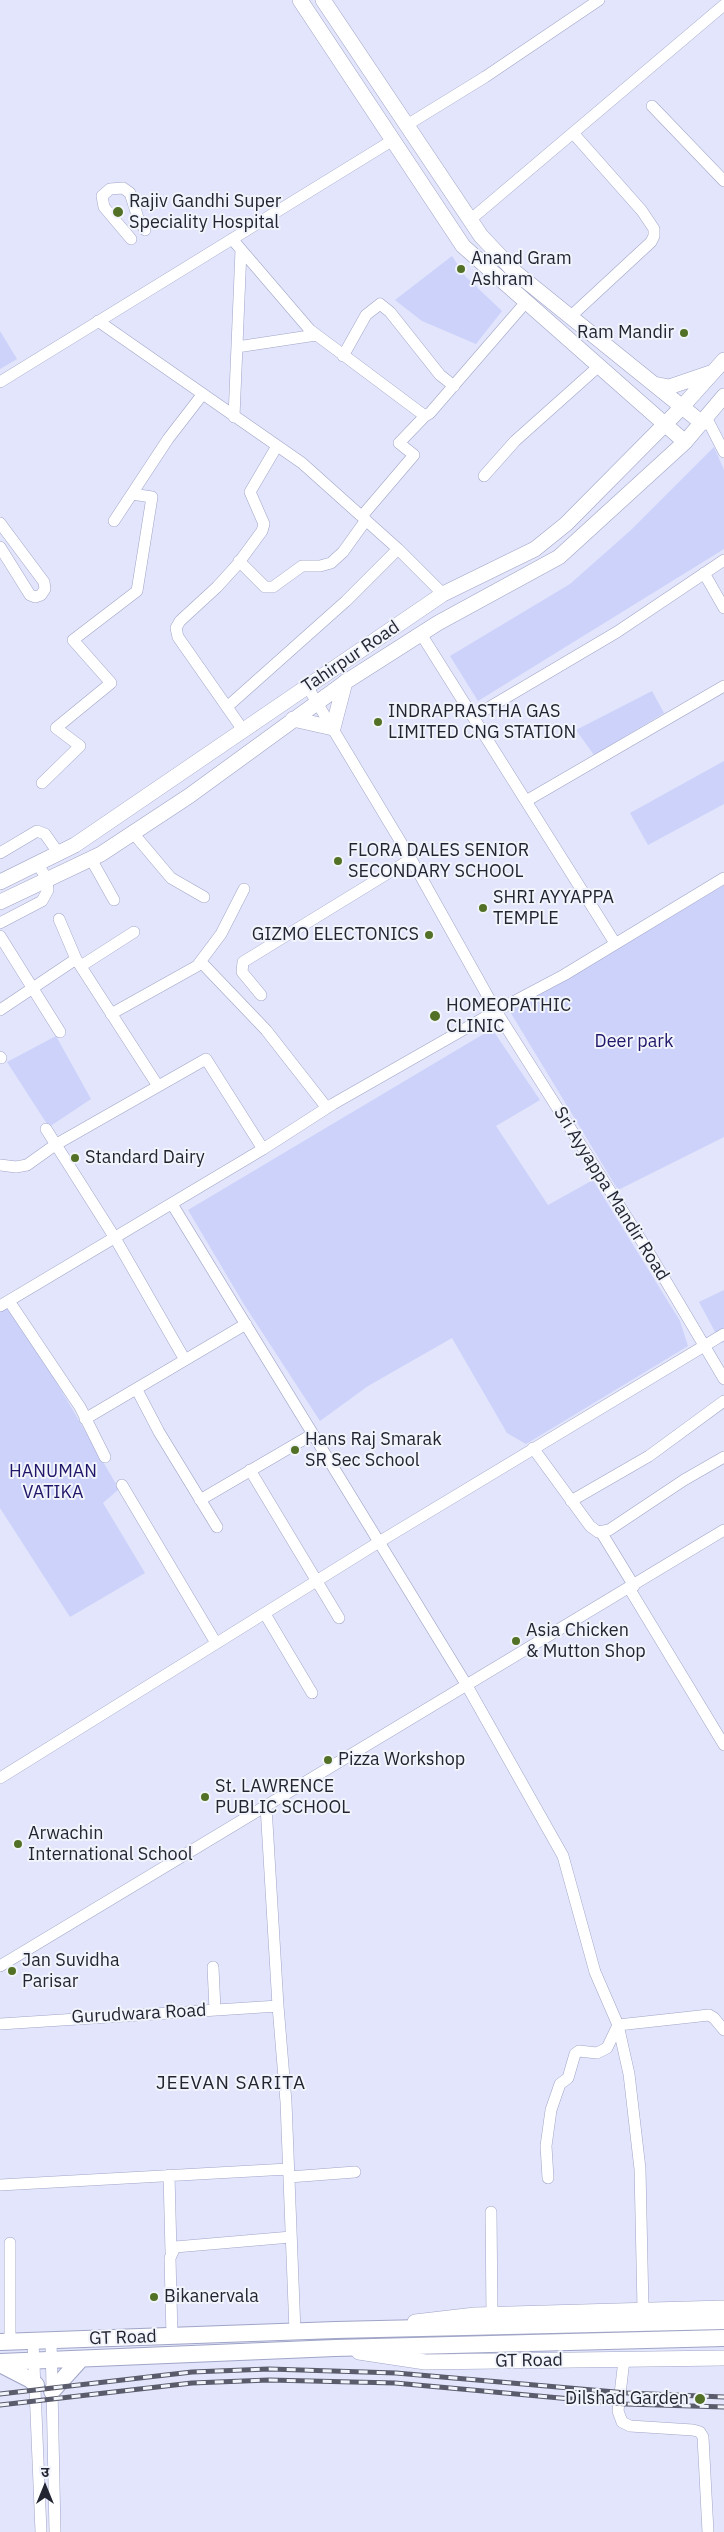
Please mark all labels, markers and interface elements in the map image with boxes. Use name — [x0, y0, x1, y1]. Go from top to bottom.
place label: Rajiv Gandhi Super Speciality Hospital — [129, 191, 281, 233]
marker: Rajiv Gandhi Super Speciality Hospital — [111, 205, 125, 219]
place label: Anand Gram Ashram — [471, 248, 572, 290]
marker: Anand Gram Ashram — [455, 263, 467, 275]
place label: Ram Mandir — [577, 322, 674, 344]
marker: Ram Mandir — [678, 327, 690, 339]
street label: Tahirpur Road — [298, 616, 404, 698]
place label: INDRAPRASTHA GAS LIMITED CNG STATION — [388, 701, 576, 744]
marker: INDRAPRASTHA GAS LIMITED CNG STATION — [372, 716, 384, 728]
place label: FLORA DALES SENIOR SECONDARY SCHOOL — [348, 840, 529, 882]
marker: FLORA DALES SENIOR SECONDARY SCHOOL — [332, 855, 344, 867]
place label: SHRI AYYAPPA TEMPLE — [493, 887, 614, 930]
marker: SHRI AYYAPPA TEMPLE — [477, 902, 489, 914]
place label: GIZMO ELECTONICS — [252, 924, 419, 946]
marker: GIZMO ELECTONICS — [423, 929, 435, 941]
place label: HOMEOPATHIC CLINIC — [446, 995, 571, 1038]
marker: HOMEOPATHIC CLINIC — [428, 1009, 442, 1023]
park label: Deer park — [595, 1031, 673, 1053]
street label: Sri Ayyappa Mandir Road — [549, 1103, 673, 1285]
place label: Standard Dairy — [85, 1147, 205, 1169]
marker: Standard Dairy — [69, 1152, 81, 1164]
place label: Hans Raj Smarak SR Sec School — [305, 1429, 442, 1472]
marker: Hans Raj Smarak SR Sec School — [289, 1444, 301, 1456]
park label: HANUMAN VATIKA — [9, 1461, 97, 1504]
place label: Asia Chicken & Mutton Shop — [526, 1620, 646, 1662]
marker: Asia Chicken & Mutton Shop — [510, 1635, 522, 1647]
place label: Pizza Workshop — [338, 1749, 465, 1771]
marker: Pizza Workshop — [322, 1754, 334, 1766]
place label: St. LAWRENCE PUBLIC SCHOOL — [215, 1776, 350, 1818]
marker: St. LAWRENCE PUBLIC SCHOOL — [199, 1791, 211, 1803]
place label: Arwachin International School — [28, 1823, 193, 1866]
marker: Arwachin International School — [12, 1838, 24, 1850]
place label: Jan Suvidha Parisar — [22, 1950, 120, 1992]
marker: Jan Suvidha Parisar — [6, 1965, 18, 1977]
street label: Gurudwara Road — [71, 2000, 207, 2028]
district label: JEEVAN SARITA — [154, 2073, 308, 2095]
place label: Bikanervala — [164, 2286, 259, 2308]
marker: Bikanervala — [148, 2291, 160, 2303]
street label: GT Road — [89, 2326, 157, 2350]
street label: GT Road — [495, 2350, 563, 2372]
place label: Dilshad Garden — [565, 2388, 689, 2410]
marker: Dilshad Garden — [693, 2392, 707, 2406]
north arrow — [20, 2462, 70, 2512]
text: उ — [41, 2463, 49, 2481]

